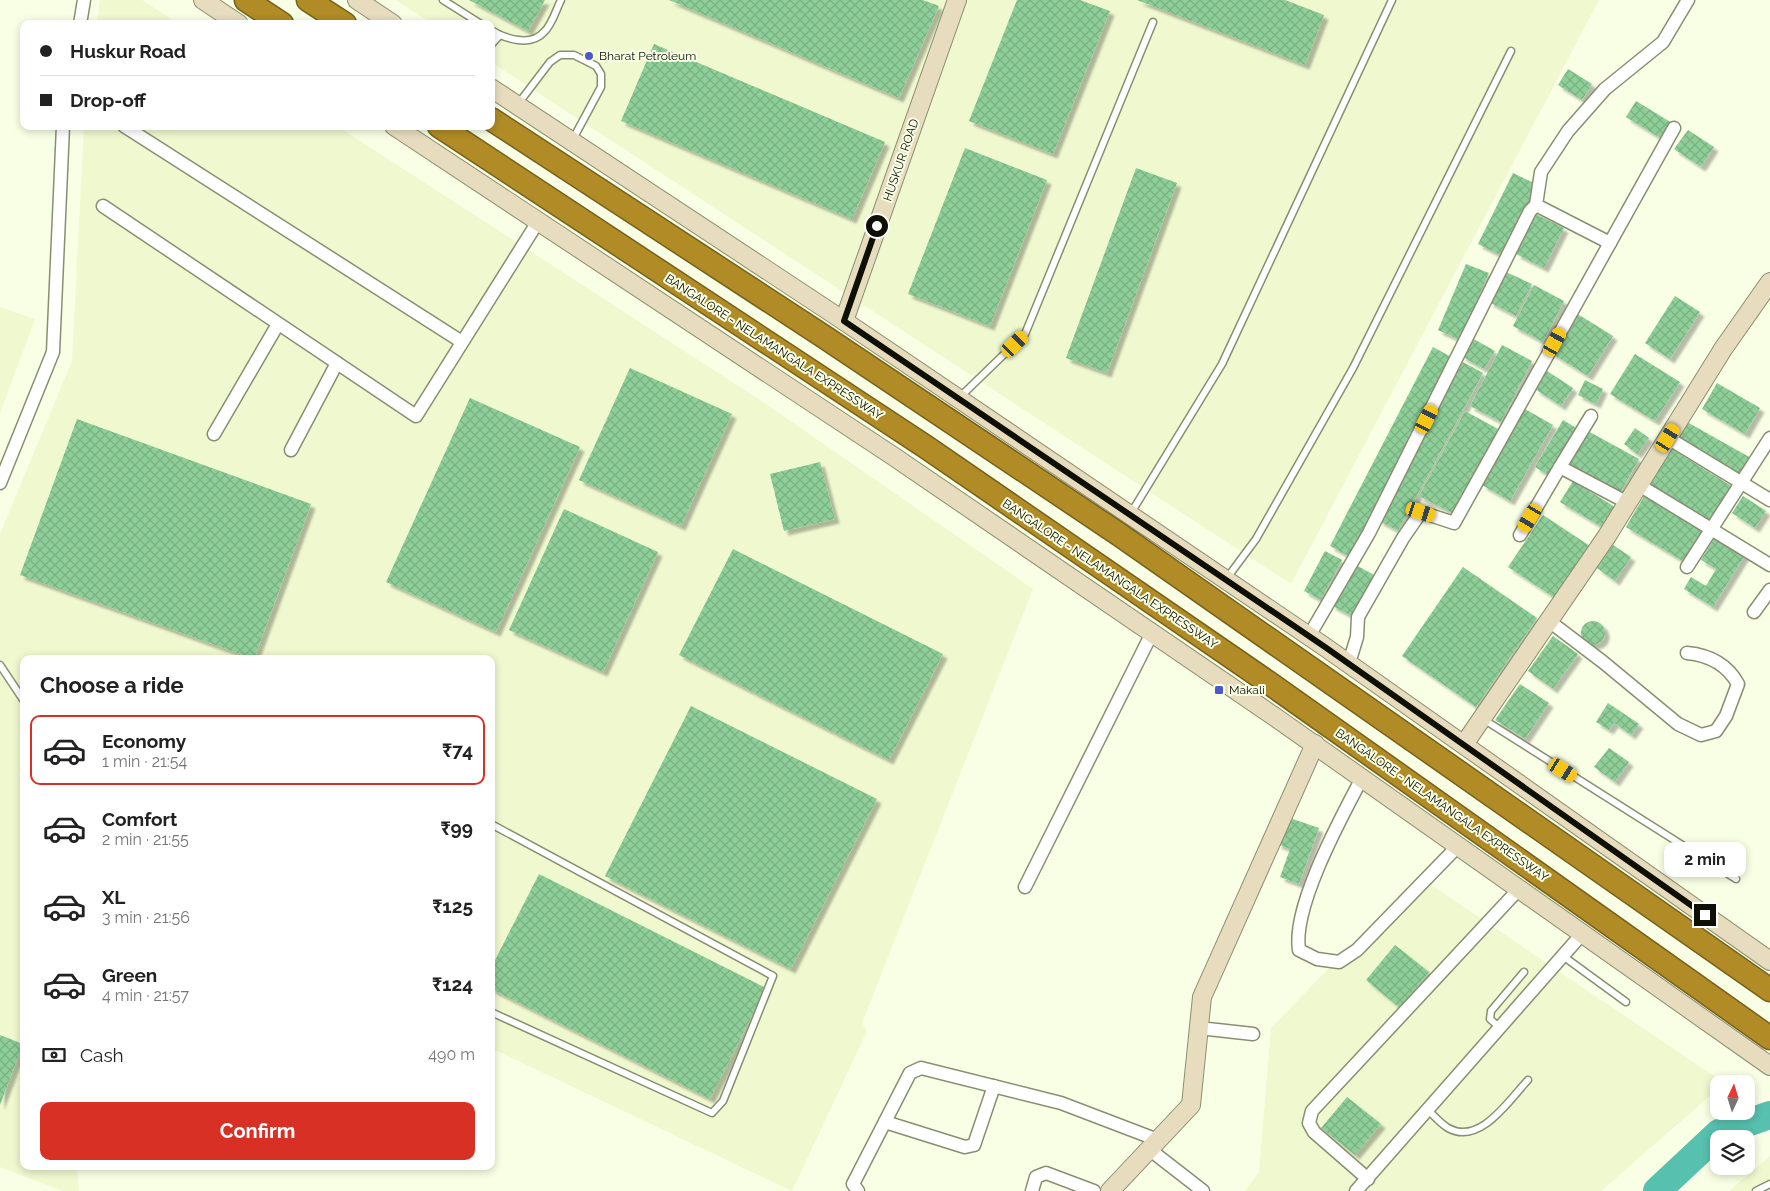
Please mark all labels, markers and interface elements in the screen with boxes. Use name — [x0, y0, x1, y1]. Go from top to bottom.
text: Huskur Road — [70, 40, 186, 62]
place label: Bharat Petroleum — [599, 49, 696, 63]
marker: Bharat Petroleum — [583, 50, 595, 62]
text: Drop-off — [70, 89, 146, 111]
street label: HUSKUR ROAD — [880, 117, 922, 203]
route start — [866, 215, 888, 237]
street label: BANGALORE - NELAMANGALA EXPRESSWAY — [663, 271, 886, 423]
car — [1541, 325, 1568, 359]
car — [998, 328, 1031, 360]
car — [1413, 402, 1440, 436]
car — [1653, 421, 1682, 455]
street label: BANGALORE - NELAMANGALA EXPRESSWAY — [1000, 496, 1220, 652]
car — [1404, 500, 1437, 524]
car — [1515, 501, 1544, 535]
text: Choose a ride — [40, 672, 184, 698]
place label: Makali — [1229, 683, 1265, 697]
marker: Makali — [1213, 684, 1225, 696]
street label: BANGALORE - NELAMANGALA EXPRESSWAY — [1333, 726, 1551, 884]
icon: car — [42, 728, 87, 773]
text: Economy — [102, 730, 186, 752]
text: ₹74 — [442, 739, 473, 761]
text: 1 min · 21:54 — [102, 752, 187, 771]
car — [1546, 756, 1579, 784]
icon: car — [42, 806, 87, 851]
text: Comfort — [102, 808, 177, 830]
text: ₹99 — [440, 817, 473, 839]
text: 2 min · 21:55 — [102, 830, 189, 849]
callout: 2 min — [1664, 842, 1746, 878]
text: 2 min — [1684, 850, 1726, 869]
icon: car — [42, 884, 87, 929]
text: XL — [102, 886, 125, 908]
text: ₹125 — [432, 895, 473, 917]
route end — [1694, 904, 1716, 926]
text: 3 min · 21:56 — [102, 908, 190, 927]
icon: car — [42, 962, 87, 1007]
text: Green — [102, 964, 157, 986]
text: ₹124 — [432, 973, 473, 995]
text: 4 min · 21:57 — [102, 986, 189, 1005]
icon: cash — [40, 1041, 68, 1069]
text: Cash — [80, 1044, 124, 1066]
text: 490 m — [428, 1045, 475, 1064]
north arrow — [1710, 1075, 1755, 1120]
map controls — [1710, 1075, 1755, 1175]
button: Confirm — [40, 1102, 475, 1160]
button: layers — [1710, 1130, 1755, 1175]

